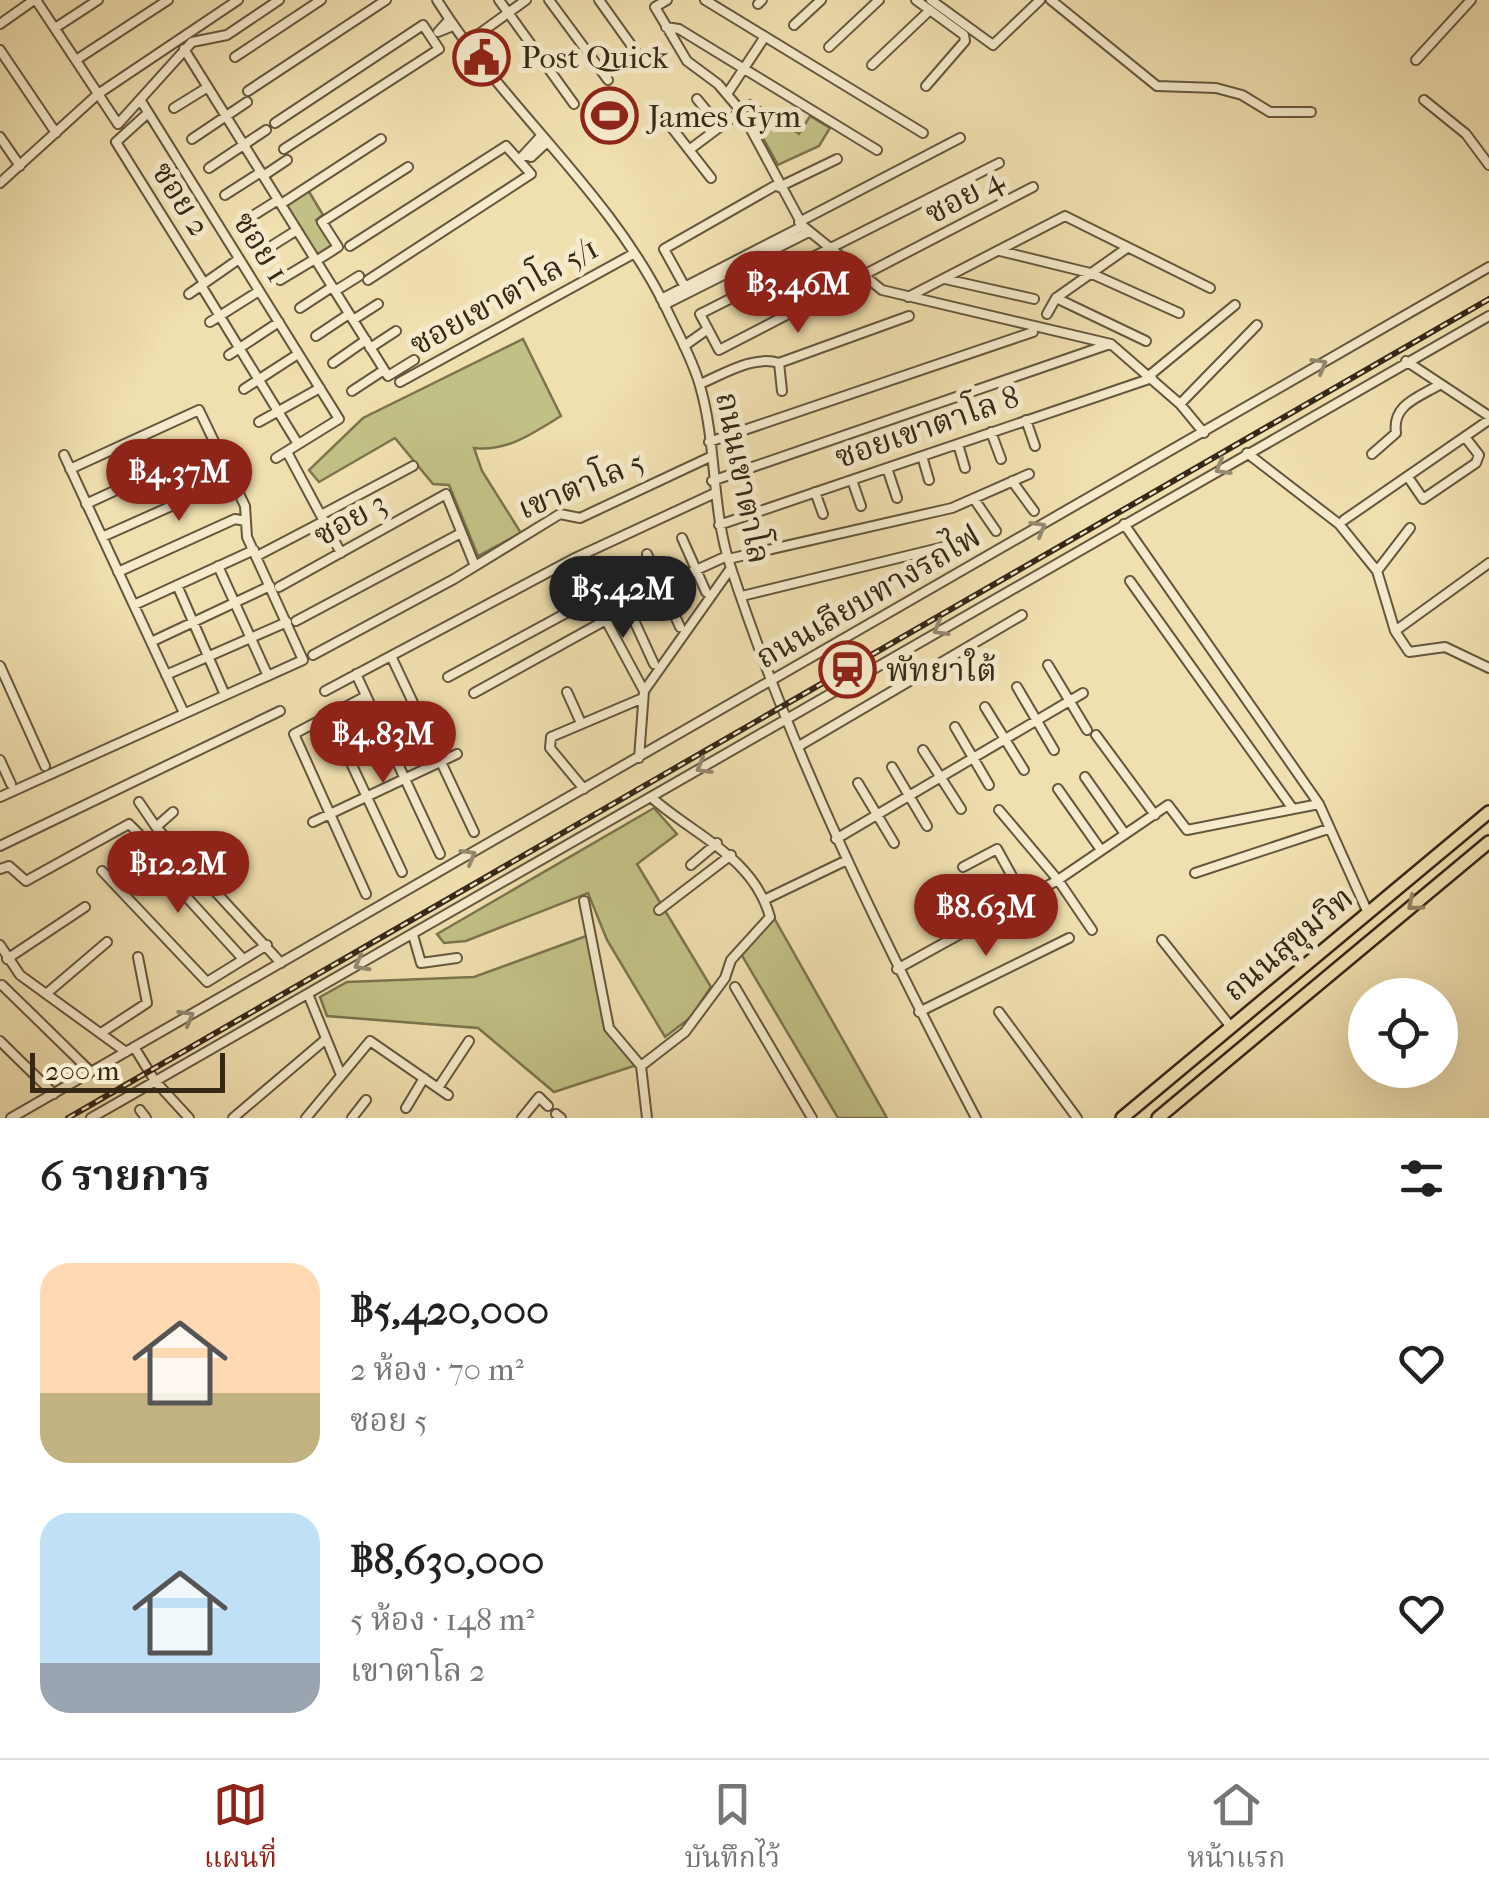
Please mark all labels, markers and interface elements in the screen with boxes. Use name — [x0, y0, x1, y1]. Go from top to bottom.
public building icon: Post Quick — [452, 27, 512, 87]
place label: Post Quick — [521, 39, 669, 76]
sports icon: James Gym — [579, 86, 639, 146]
place label: James Gym — [645, 98, 802, 135]
street label: ซอย 2 — [144, 155, 218, 243]
street label: ซอย 4 — [919, 160, 1010, 232]
street label: ซอย 1 — [225, 205, 297, 289]
street label: ซอยเขาตาโล 5/1 — [402, 226, 604, 363]
pin: ฿3.46M — [717, 251, 879, 336]
text: ฿3.46M — [746, 265, 850, 302]
one-way arrow — [1309, 358, 1327, 377]
street label: ซอยเขาตาโล 8 — [829, 374, 1024, 476]
street label: ถนนเขาตาโล — [708, 388, 782, 567]
pin: ฿4.37M — [98, 439, 260, 524]
street label: เขาตาโล 5 — [511, 439, 650, 527]
text: ฿4.37M — [128, 453, 230, 490]
one-way arrow — [1214, 455, 1232, 475]
street label: ซอย 3 — [307, 484, 393, 554]
street label: ถนนเลียบทางรถไฟ — [747, 514, 987, 676]
one-way arrow — [1028, 521, 1046, 540]
pin: ฿5.42M — [542, 556, 704, 641]
text: ฿5.42M — [571, 570, 675, 607]
one-way arrow — [933, 617, 951, 636]
station icon: พัทยาใต้ — [817, 640, 877, 700]
place label: พัทยาใต้ — [886, 648, 997, 689]
pin: ฿4.83M — [302, 701, 464, 786]
text: ฿4.83M — [332, 715, 434, 752]
one-way arrow — [695, 755, 713, 774]
pin: ฿12.2M — [97, 831, 259, 916]
text: ฿12.2M — [129, 845, 227, 882]
one-way arrow — [458, 848, 476, 868]
pin: ฿8.63M — [905, 874, 1067, 959]
street label: ถนนสุขุมวิท — [1216, 879, 1362, 1010]
text: ฿8.63M — [936, 888, 1036, 925]
one-way arrow — [1407, 892, 1425, 910]
one-way arrow — [353, 952, 371, 972]
map controls — [1348, 978, 1458, 1088]
button: locate — [1348, 978, 1458, 1088]
one-way arrow — [176, 1010, 194, 1030]
scale bar — [30, 1048, 225, 1092]
text: 200 m — [45, 1054, 120, 1087]
icon: filters — [1394, 1151, 1449, 1206]
text: 6 รายการ — [40, 1152, 210, 1201]
text: ฿5,420,000 — [350, 1286, 549, 1335]
icon: home — [120, 1303, 240, 1423]
icon: heart — [1394, 1336, 1449, 1391]
text: 2 ห้อง · 70 m² — [350, 1351, 524, 1388]
text: ซอย 5 — [350, 1402, 428, 1439]
text: ฿8,630,000 — [350, 1536, 544, 1585]
icon: home — [120, 1553, 240, 1673]
icon: heart — [1394, 1586, 1449, 1641]
text: 5 ห้อง · 148 m² — [350, 1601, 534, 1638]
text: เขาตาโล 2 — [350, 1652, 486, 1689]
tab: แผนที่ — [204, 1777, 277, 1882]
tab: บันทึกไว้ — [685, 1777, 780, 1882]
tab: หน้าแรก — [1187, 1777, 1285, 1882]

